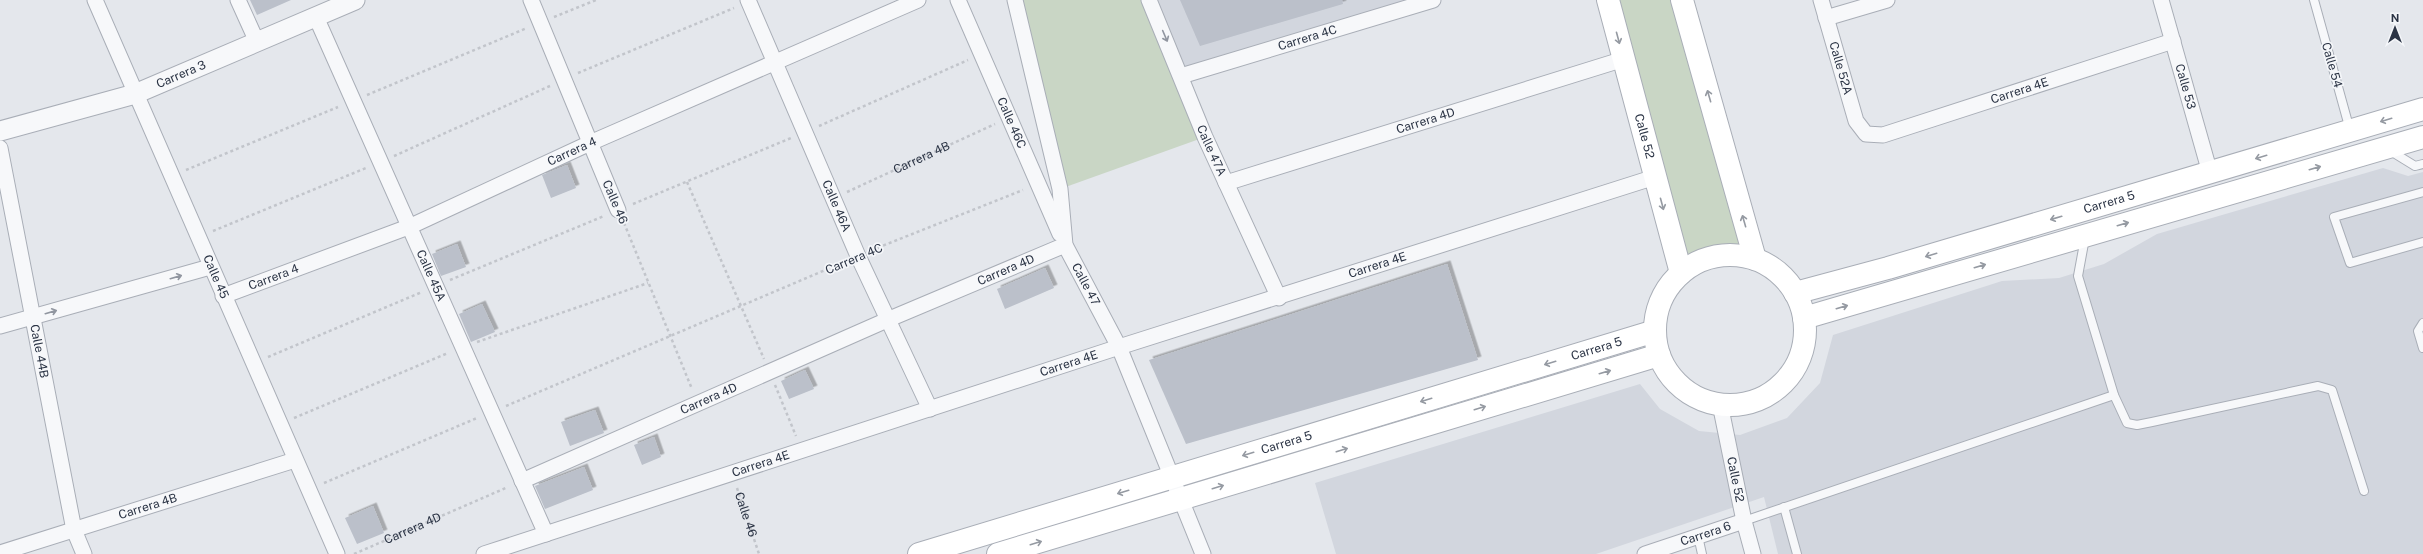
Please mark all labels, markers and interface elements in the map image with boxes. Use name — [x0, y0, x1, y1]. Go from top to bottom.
north arrow — [2375, 8, 2415, 48]
text: N — [2391, 12, 2399, 24]
street label: Carrera 4C — [1276, 22, 1339, 53]
one-way arrow — [1161, 29, 1169, 41]
one-way arrow — [1615, 31, 1622, 44]
street label: Calle 52A — [1826, 40, 1855, 97]
street label: Calle 54 — [2319, 41, 2345, 90]
street label: Carrera 3 — [154, 58, 208, 91]
street label: Calle 53 — [2172, 62, 2199, 111]
street label: Carrera 4E — [1989, 75, 2050, 107]
one-way arrow — [1705, 90, 1712, 103]
street label: Calle 46C — [994, 95, 1029, 151]
street label: Carrera 4D — [1394, 105, 1457, 137]
street label: Calle 52 — [1632, 112, 1657, 160]
one-way arrow — [2379, 117, 2392, 124]
street label: Calle 47A — [1194, 123, 1229, 179]
street label: Carrera 4 — [545, 134, 599, 169]
street label: Carrera 4B — [891, 139, 952, 177]
one-way arrow — [2255, 154, 2268, 161]
one-way arrow — [2308, 164, 2321, 171]
street label: Calle 46 — [600, 178, 630, 226]
street label: Calle 46A — [819, 178, 854, 234]
street label: Carrera 5 — [2082, 188, 2137, 216]
one-way arrow — [1659, 197, 1667, 210]
one-way arrow — [1740, 215, 1747, 228]
one-way arrow — [2050, 215, 2063, 222]
one-way arrow — [2116, 220, 2129, 227]
street label: Carrera 4C — [823, 241, 885, 277]
street label: Calle 45A — [413, 248, 449, 304]
street label: Carrera 4E — [1347, 249, 1408, 281]
street label: Carrera 4D — [975, 252, 1037, 288]
one-way arrow — [1925, 252, 1938, 259]
street label: Calle 45 — [200, 253, 232, 301]
street label: Carrera 4 — [247, 261, 301, 293]
street label: Calle 47 — [1069, 261, 1103, 308]
one-way arrow — [1973, 262, 1986, 269]
one-way arrow — [170, 273, 183, 280]
one-way arrow — [1835, 303, 1848, 310]
one-way arrow — [44, 308, 57, 315]
street label: Calle 44B — [27, 323, 51, 379]
street label: Carrera 5 — [1569, 334, 1624, 363]
street label: Carrera 4E — [1038, 347, 1099, 379]
one-way arrow — [1544, 360, 1557, 367]
one-way arrow — [1598, 368, 1611, 375]
street label: Carrera 4D — [678, 380, 739, 417]
one-way arrow — [1419, 397, 1432, 404]
one-way arrow — [1473, 404, 1486, 411]
street label: Carrera 5 — [1259, 428, 1314, 457]
one-way arrow — [1335, 446, 1348, 453]
street label: Carrera 4E — [730, 448, 791, 480]
one-way arrow — [1241, 451, 1254, 458]
street label: Calle 52 — [1724, 455, 1747, 503]
one-way arrow — [1211, 483, 1224, 490]
one-way arrow — [1117, 489, 1130, 496]
street label: Calle 46 — [732, 490, 760, 539]
street label: Carrera 4B — [117, 491, 179, 522]
street label: Carrera 4D — [382, 510, 443, 547]
street label: Carrera 6 — [1679, 519, 1733, 549]
one-way arrow — [1029, 539, 1042, 546]

